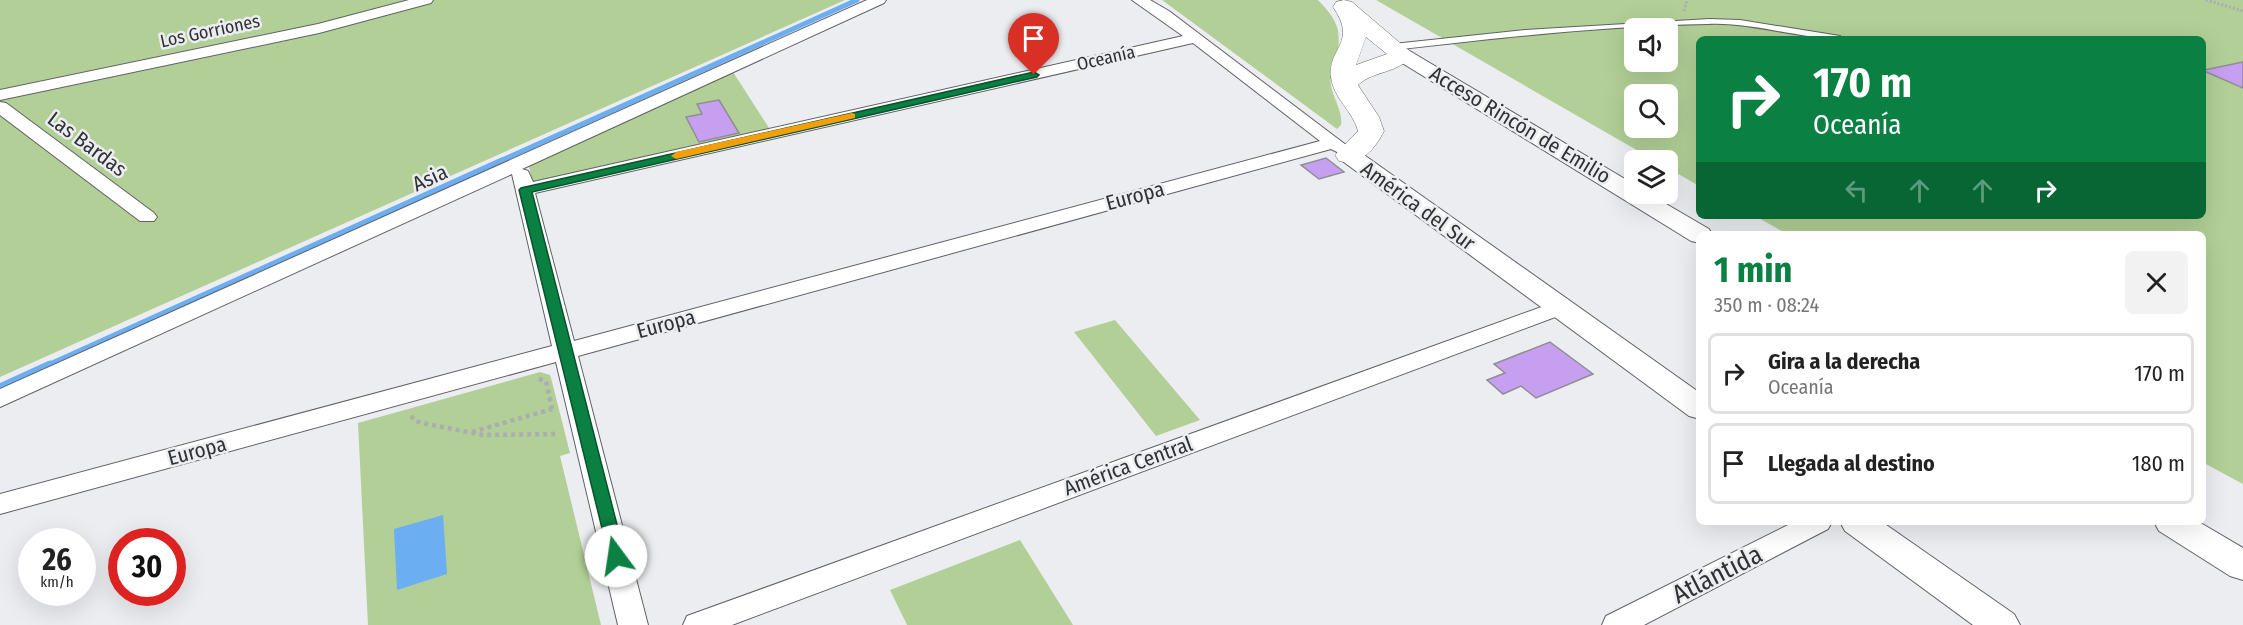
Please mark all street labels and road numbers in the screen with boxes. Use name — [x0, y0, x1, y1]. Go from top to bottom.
street label: Los Gorriones — [158, 10, 262, 52]
street label: Oceanía — [1075, 41, 1137, 75]
street label: Acceso Rincón de Emilio — [1425, 61, 1615, 189]
street label: Las Bardas — [42, 106, 132, 182]
street label: América del Sur — [1356, 156, 1481, 257]
street label: Asia — [408, 159, 452, 197]
street label: Europa — [1103, 176, 1167, 216]
street label: Europa — [634, 304, 698, 344]
street label: Europa — [165, 431, 229, 471]
street label: América Central — [1060, 431, 1196, 501]
street label: Atlántida — [1667, 539, 1767, 610]

